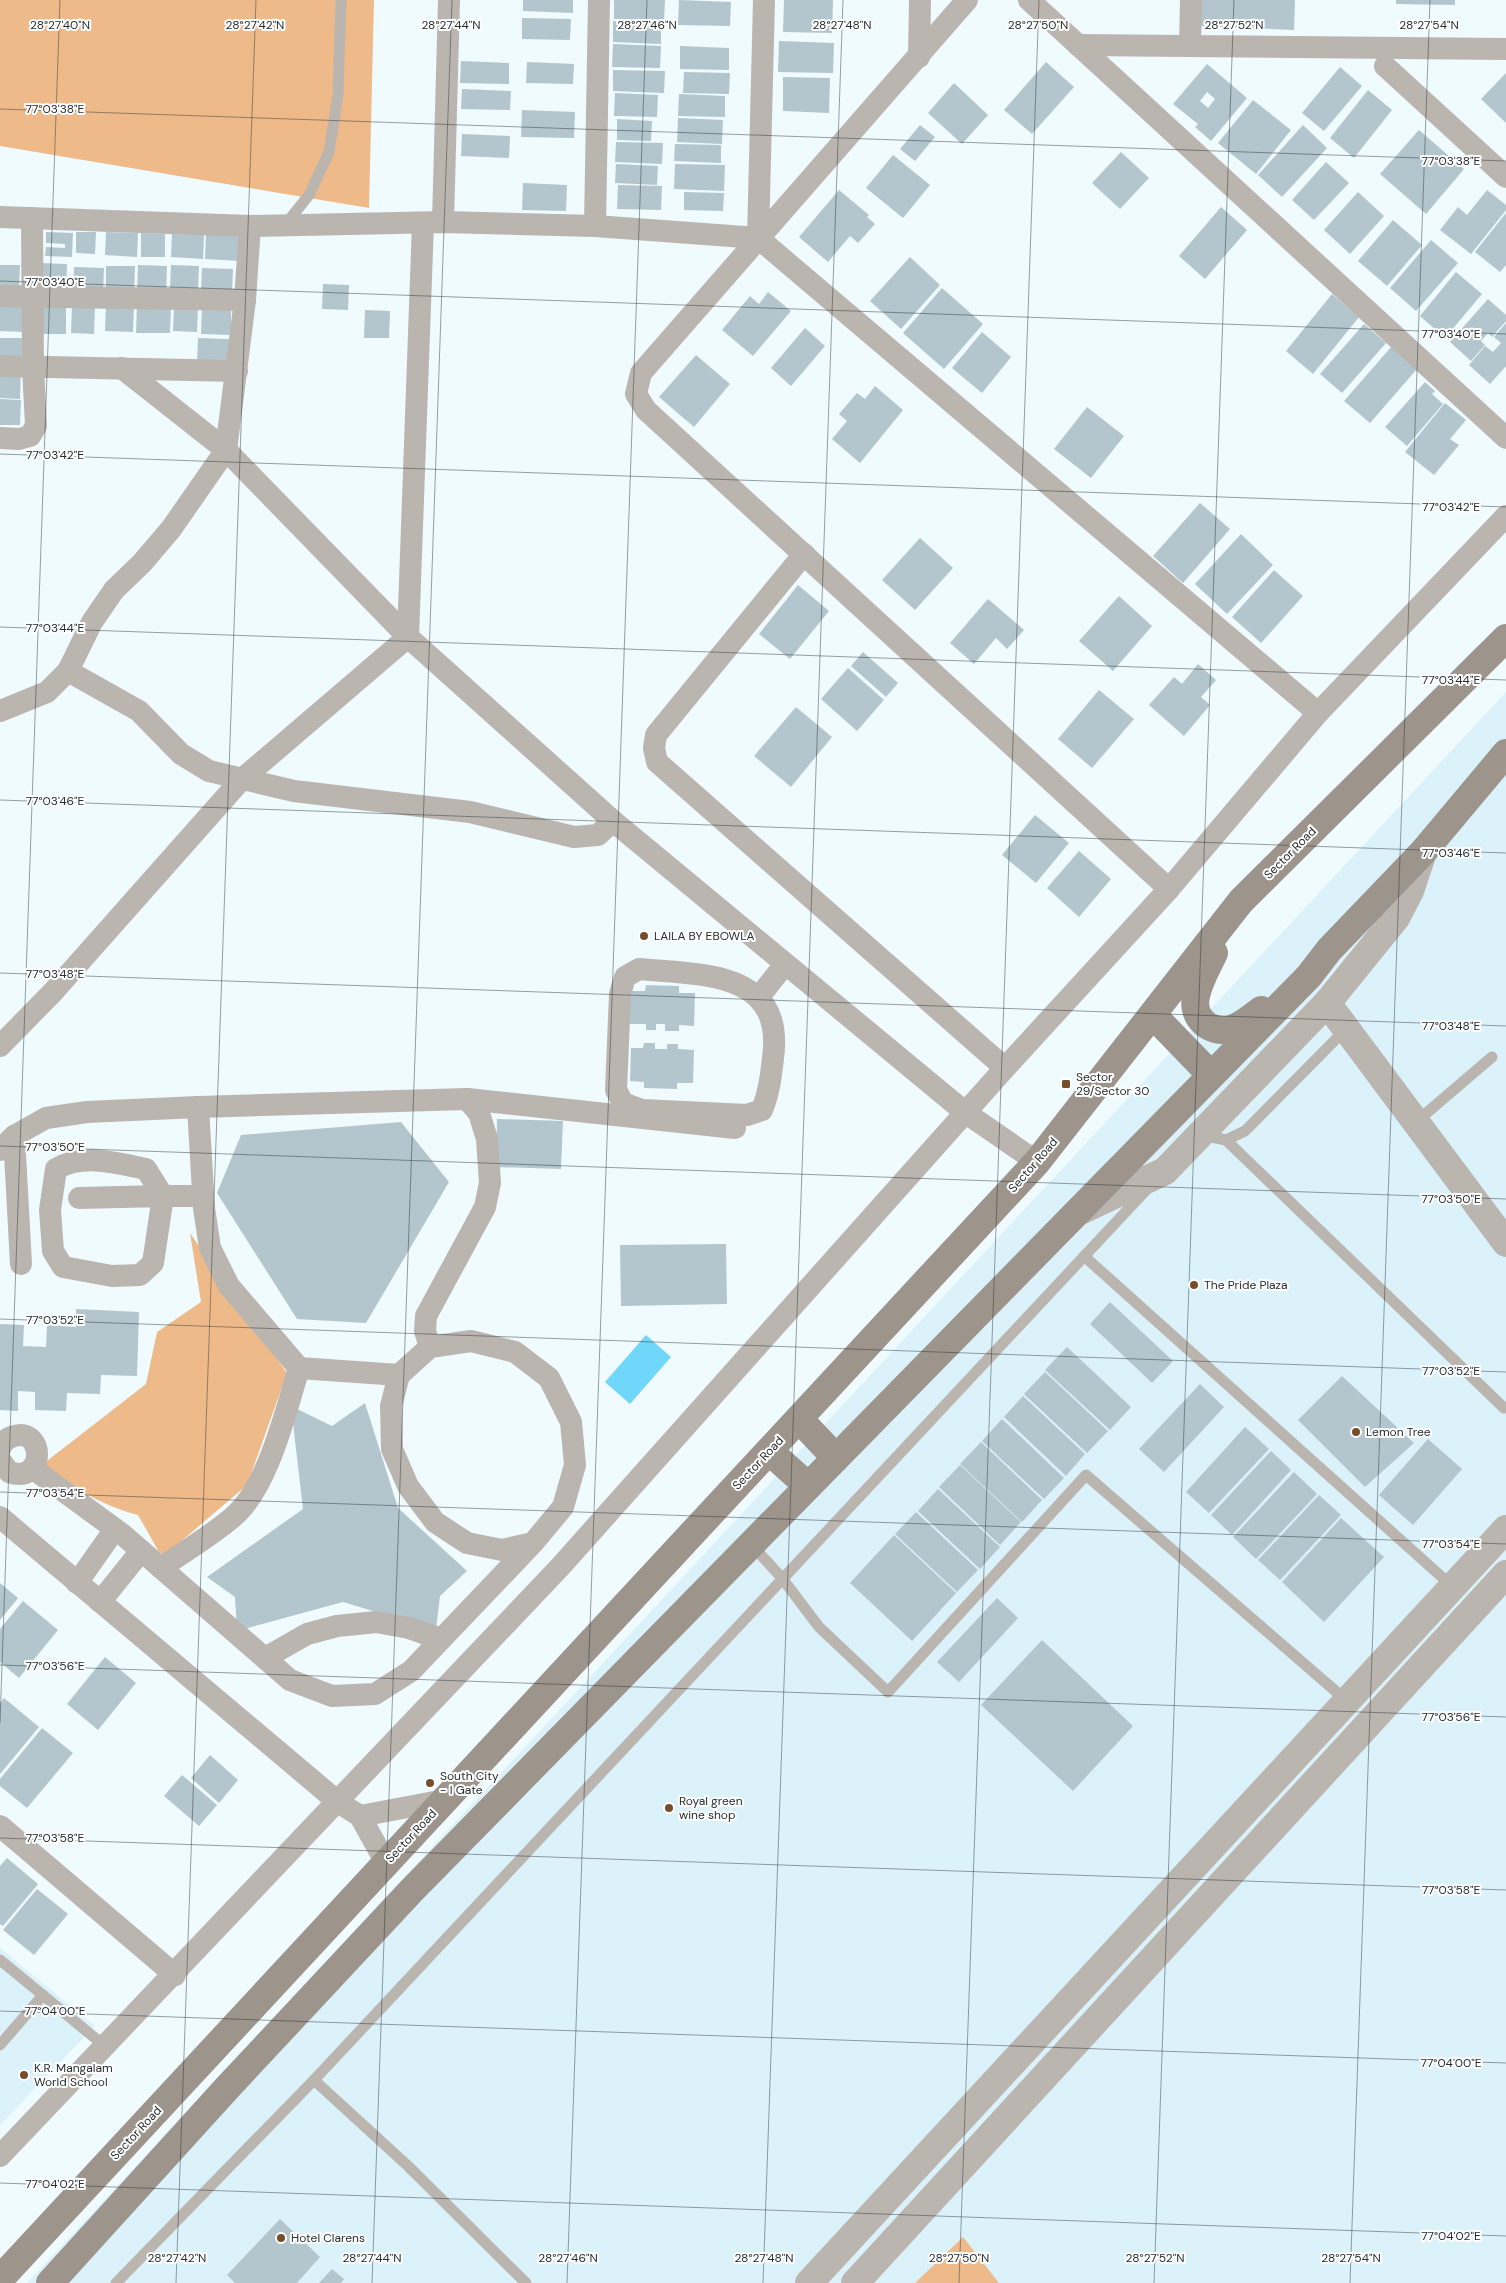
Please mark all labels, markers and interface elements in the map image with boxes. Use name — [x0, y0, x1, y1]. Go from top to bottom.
text: 28°27'40"N — [30, 17, 90, 33]
text: 28°27'42"N — [226, 17, 284, 33]
text: 28°27'44"N — [421, 17, 481, 33]
text: 28°27'46"N — [617, 17, 677, 33]
text: 28°27'48"N — [812, 17, 872, 33]
text: 28°27'50"N — [1008, 17, 1068, 33]
text: 28°27'52"N — [1205, 17, 1263, 33]
text: 28°27'54"N — [1399, 17, 1459, 33]
text: 77°03'38"E — [26, 101, 85, 117]
text: 77°03'38"E — [1422, 153, 1481, 169]
text: 77°03'40"E — [25, 274, 85, 290]
text: 77°03'40"E — [1421, 326, 1481, 342]
text: 77°03'42"E — [26, 447, 84, 463]
text: 77°03'42"E — [1422, 499, 1480, 515]
text: 77°03'44"E — [26, 620, 84, 636]
text: 77°03'44"E — [1422, 672, 1480, 688]
text: 77°03'46"E — [26, 793, 85, 809]
street label: Sector Road — [1260, 823, 1320, 883]
text: 77°03'46"E — [1422, 845, 1481, 861]
place label: LAILA BY EBOWLA — [654, 928, 755, 944]
marker: LAILA BY EBOWLA — [638, 930, 650, 942]
text: 77°03'48"E — [26, 966, 84, 982]
text: 77°03'48"E — [1422, 1018, 1480, 1034]
place label: Sector 29/Sector 30 — [1076, 1069, 1150, 1099]
marker: Sector 29/Sector 30 — [1060, 1078, 1072, 1090]
street label: Sector Road — [1005, 1134, 1061, 1196]
text: 77°03'50"E — [25, 1139, 85, 1155]
text: 77°03'50"E — [1421, 1191, 1481, 1207]
place label: The Pride Plaza — [1204, 1277, 1288, 1293]
marker: The Pride Plaza — [1188, 1279, 1200, 1291]
text: 77°03'52"E — [26, 1312, 84, 1328]
text: 77°03'52"E — [1422, 1363, 1480, 1379]
place label: Lemon Tree — [1366, 1424, 1431, 1440]
marker: Lemon Tree — [1350, 1426, 1362, 1438]
street label: Sector Road — [729, 1433, 787, 1493]
text: 77°03'54"E — [26, 1485, 85, 1501]
text: 77°03'54"E — [1422, 1536, 1481, 1552]
text: 77°03'56"E — [26, 1658, 85, 1674]
text: 77°03'56"E — [1422, 1709, 1481, 1725]
place label: South City - I Gate — [440, 1768, 499, 1798]
marker: South City - I Gate — [424, 1777, 436, 1789]
place label: Royal green wine shop — [679, 1793, 743, 1823]
marker: Royal green wine shop — [663, 1802, 675, 1814]
street label: Sector Road — [382, 1806, 440, 1866]
text: 77°03'58"E — [26, 1830, 85, 1846]
text: 77°03'58"E — [1422, 1882, 1481, 1898]
text: 77°04'00"E — [24, 2003, 86, 2019]
text: 77°04'00"E — [1420, 2055, 1482, 2071]
place label: K.R. Mangalam World School — [34, 2060, 113, 2090]
marker: K.R. Mangalam World School — [18, 2069, 30, 2081]
street label: Sector Road — [107, 2103, 165, 2163]
text: 77°04'02"E — [25, 2176, 85, 2192]
text: 77°04'02"E — [1421, 2228, 1481, 2244]
place label: Hotel Clarens — [291, 2230, 365, 2246]
marker: Hotel Clarens — [275, 2232, 287, 2244]
text: 28°27'42"N — [148, 2250, 206, 2266]
text: 28°27'44"N — [342, 2250, 402, 2266]
text: 28°27'46"N — [538, 2250, 598, 2266]
text: 28°27'48"N — [734, 2250, 794, 2266]
text: 28°27'50"N — [929, 2250, 989, 2266]
text: 28°27'52"N — [1126, 2250, 1184, 2266]
text: 28°27'54"N — [1321, 2250, 1381, 2266]

